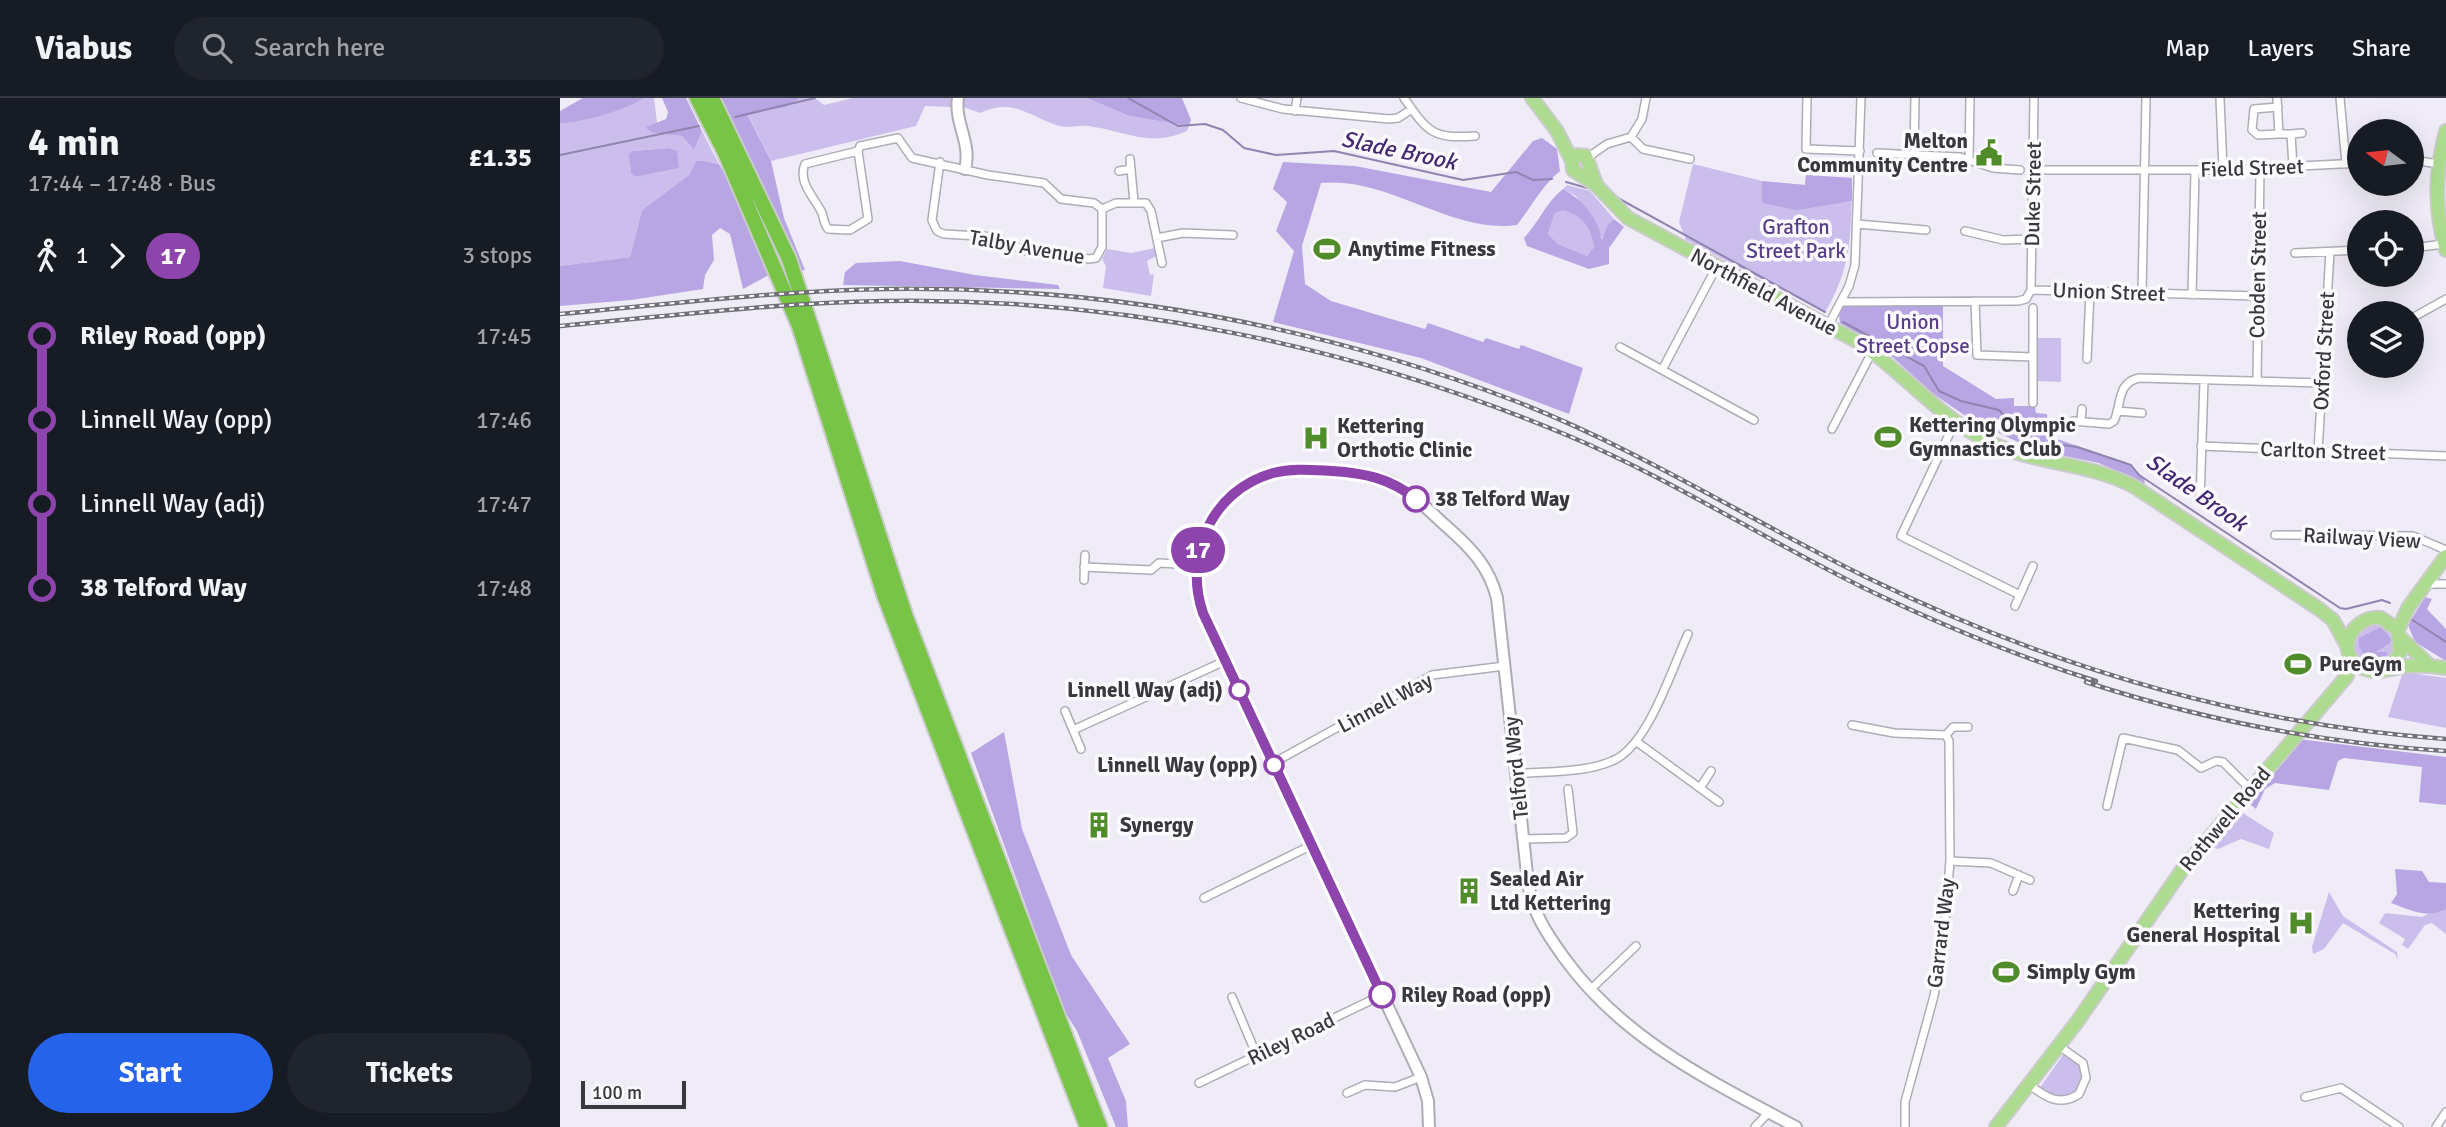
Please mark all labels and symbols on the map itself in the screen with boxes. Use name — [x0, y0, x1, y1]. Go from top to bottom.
north arrow — [2347, 119, 2424, 196]
water label: Slade Brook — [1339, 124, 1462, 177]
place label: Melton Community Centre — [1797, 128, 1968, 178]
public building icon: Melton Community Centre — [1974, 138, 2004, 168]
street label: Duke Street — [2019, 141, 2047, 247]
street label: Field Street — [2200, 153, 2304, 183]
street label: Cobden Street — [2244, 211, 2272, 339]
park label: Grafton Street Park — [1746, 214, 1846, 264]
street label: Talby Avenue — [967, 224, 1087, 270]
sports icon: Anytime Fitness — [1312, 234, 1342, 264]
place label: Anytime Fitness — [1348, 236, 1496, 262]
street label: Northfield Avenue — [1686, 242, 1842, 342]
street label: Union Street — [2052, 277, 2166, 307]
street label: Oxford Street — [2308, 291, 2340, 411]
park label: Union Street Copse — [1856, 309, 1970, 359]
place label: Kettering Olympic Gymnastics Club — [1909, 412, 2076, 462]
place label: Kettering Orthotic Clinic — [1337, 413, 1472, 463]
sports icon: Kettering Olympic Gymnastics Club — [1873, 422, 1903, 452]
hospital icon: Kettering Orthotic Clinic — [1301, 423, 1331, 453]
street label: Carlton Street — [2260, 436, 2386, 466]
water label: Slade Brook — [2140, 447, 2255, 539]
marker: 38 Telford Way — [1403, 486, 1429, 512]
place label: 38 Telford Way — [1435, 486, 1570, 512]
street label: Railway View — [2302, 522, 2422, 554]
line badge: 17 — [1166, 527, 1230, 573]
sports icon: PureGym — [2283, 649, 2313, 679]
place label: PureGym — [2319, 651, 2402, 677]
street label: Linnell Way — [1333, 667, 1437, 739]
place label: Linnell Way (adj) — [1067, 677, 1223, 703]
marker: Linnell Way (adj) — [1229, 680, 1249, 700]
street label: Telford Way — [1498, 715, 1534, 821]
place label: Linnell Way (opp) — [1097, 752, 1258, 778]
marker: Linnell Way (opp) — [1264, 755, 1284, 775]
street label: Rothwell Road — [2174, 761, 2276, 877]
building icon: Synergy — [1084, 810, 1114, 840]
place label: Synergy — [1120, 812, 1194, 838]
place label: Sealed Air Ltd Kettering — [1490, 866, 1611, 916]
building icon: Sealed Air Ltd Kettering — [1454, 876, 1484, 906]
street label: Garrard Way — [1921, 876, 1961, 990]
place label: Kettering General Hospital — [2126, 898, 2280, 948]
hospital icon: Kettering General Hospital — [2286, 908, 2316, 938]
sports icon: Simply Gym — [1991, 957, 2021, 987]
place label: Simply Gym — [2027, 959, 2136, 985]
marker: Riley Road (opp) — [1369, 982, 1395, 1008]
place label: Riley Road (opp) — [1401, 982, 1551, 1008]
street label: Riley Road — [1243, 1007, 1339, 1071]
scale bar — [581, 1078, 686, 1110]

